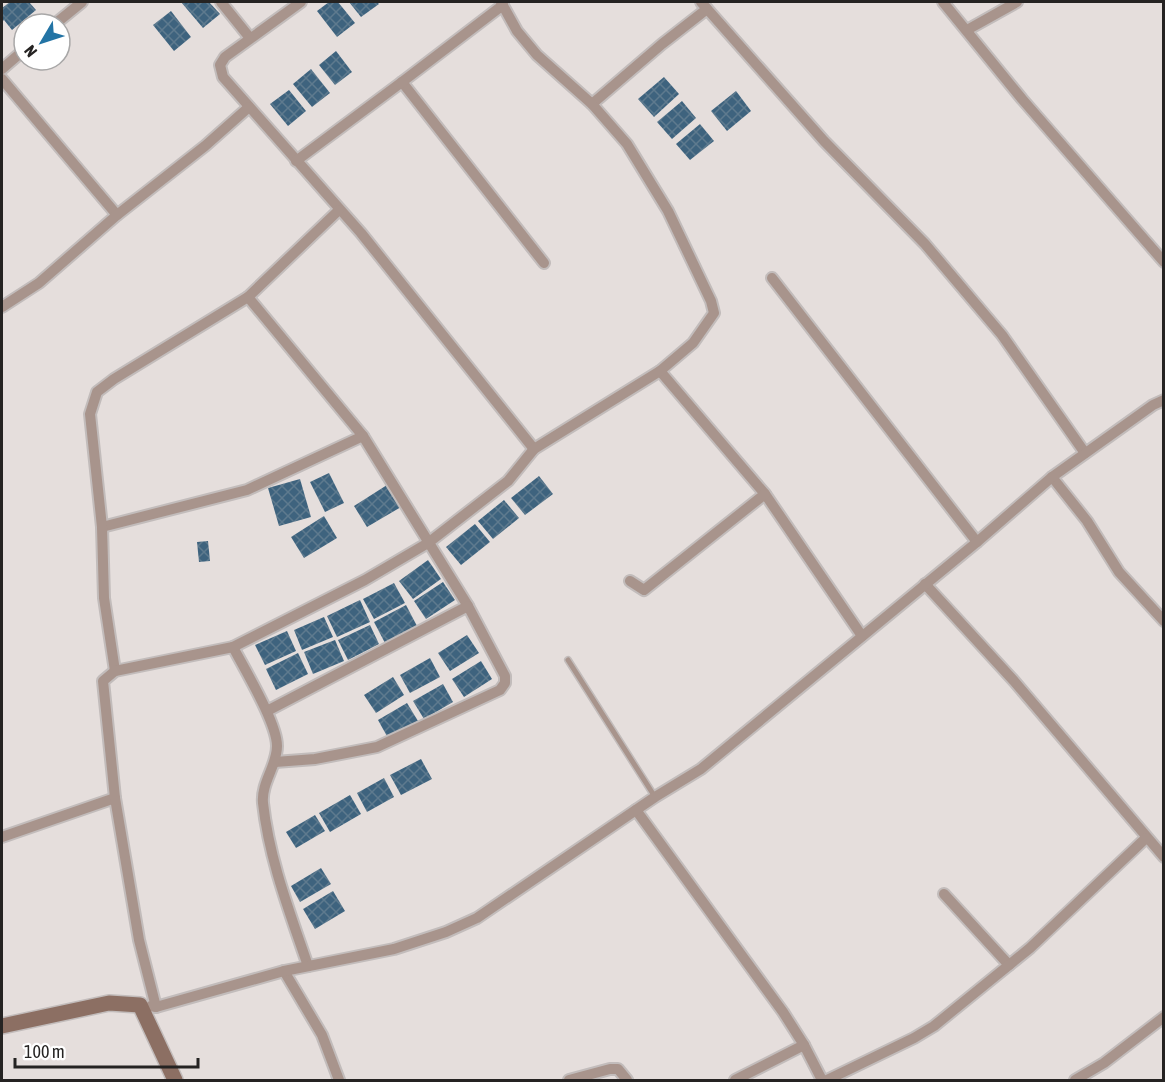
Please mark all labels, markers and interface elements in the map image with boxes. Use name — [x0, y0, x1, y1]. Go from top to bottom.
north arrow — [12, 12, 72, 72]
text: N — [20, 42, 40, 61]
scale bar — [15, 1031, 198, 1069]
text: 100 m — [24, 1041, 65, 1062]

